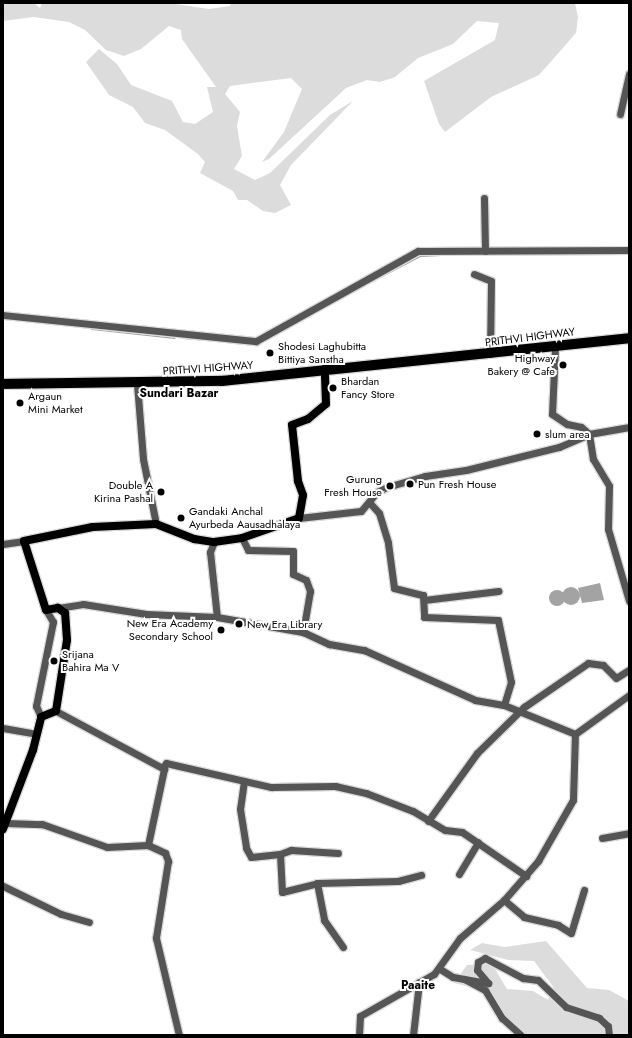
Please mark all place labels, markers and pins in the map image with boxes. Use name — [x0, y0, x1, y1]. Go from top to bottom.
place label: Shodesi Laghubitta Bittiya Sanstha — [278, 340, 366, 366]
marker: Shodesi Laghubitta Bittiya Sanstha — [265, 348, 275, 358]
place label: Highway Bakery @ Cafe — [488, 352, 555, 378]
marker: Highway Bakery @ Cafe — [558, 360, 568, 370]
place label: Bhardan Fancy Store — [341, 375, 395, 401]
marker: Bhardan Fancy Store — [328, 383, 338, 393]
place label: Argaun Mini Market — [28, 390, 83, 416]
marker: Argaun Mini Market — [15, 398, 25, 408]
place label: slum area — [545, 427, 589, 441]
marker: slum area — [532, 429, 542, 439]
place label: Gurung Fresh House — [324, 473, 382, 499]
place label: Pun Fresh House — [418, 477, 496, 491]
place label: Double A Kirina Pashal — [94, 479, 153, 505]
marker: Pun Fresh House — [405, 479, 415, 489]
marker: Gurung Fresh House — [385, 481, 395, 491]
marker: Double A Kirina Pashal — [156, 487, 166, 497]
place label: Gandaki Anchal Ayurbeda Aausadhalaya — [189, 505, 300, 531]
marker: Gandaki Anchal Ayurbeda Aausadhalaya — [176, 513, 186, 523]
place label: New Era Academy Secondary School — [127, 617, 213, 643]
place label: New Era Library — [247, 617, 322, 631]
marker: New Era Library — [234, 619, 244, 629]
marker: New Era Academy Secondary School — [216, 625, 226, 635]
place label: Srijana Bahira Ma V — [62, 648, 119, 674]
marker: Srijana Bahira Ma V — [49, 656, 59, 666]

